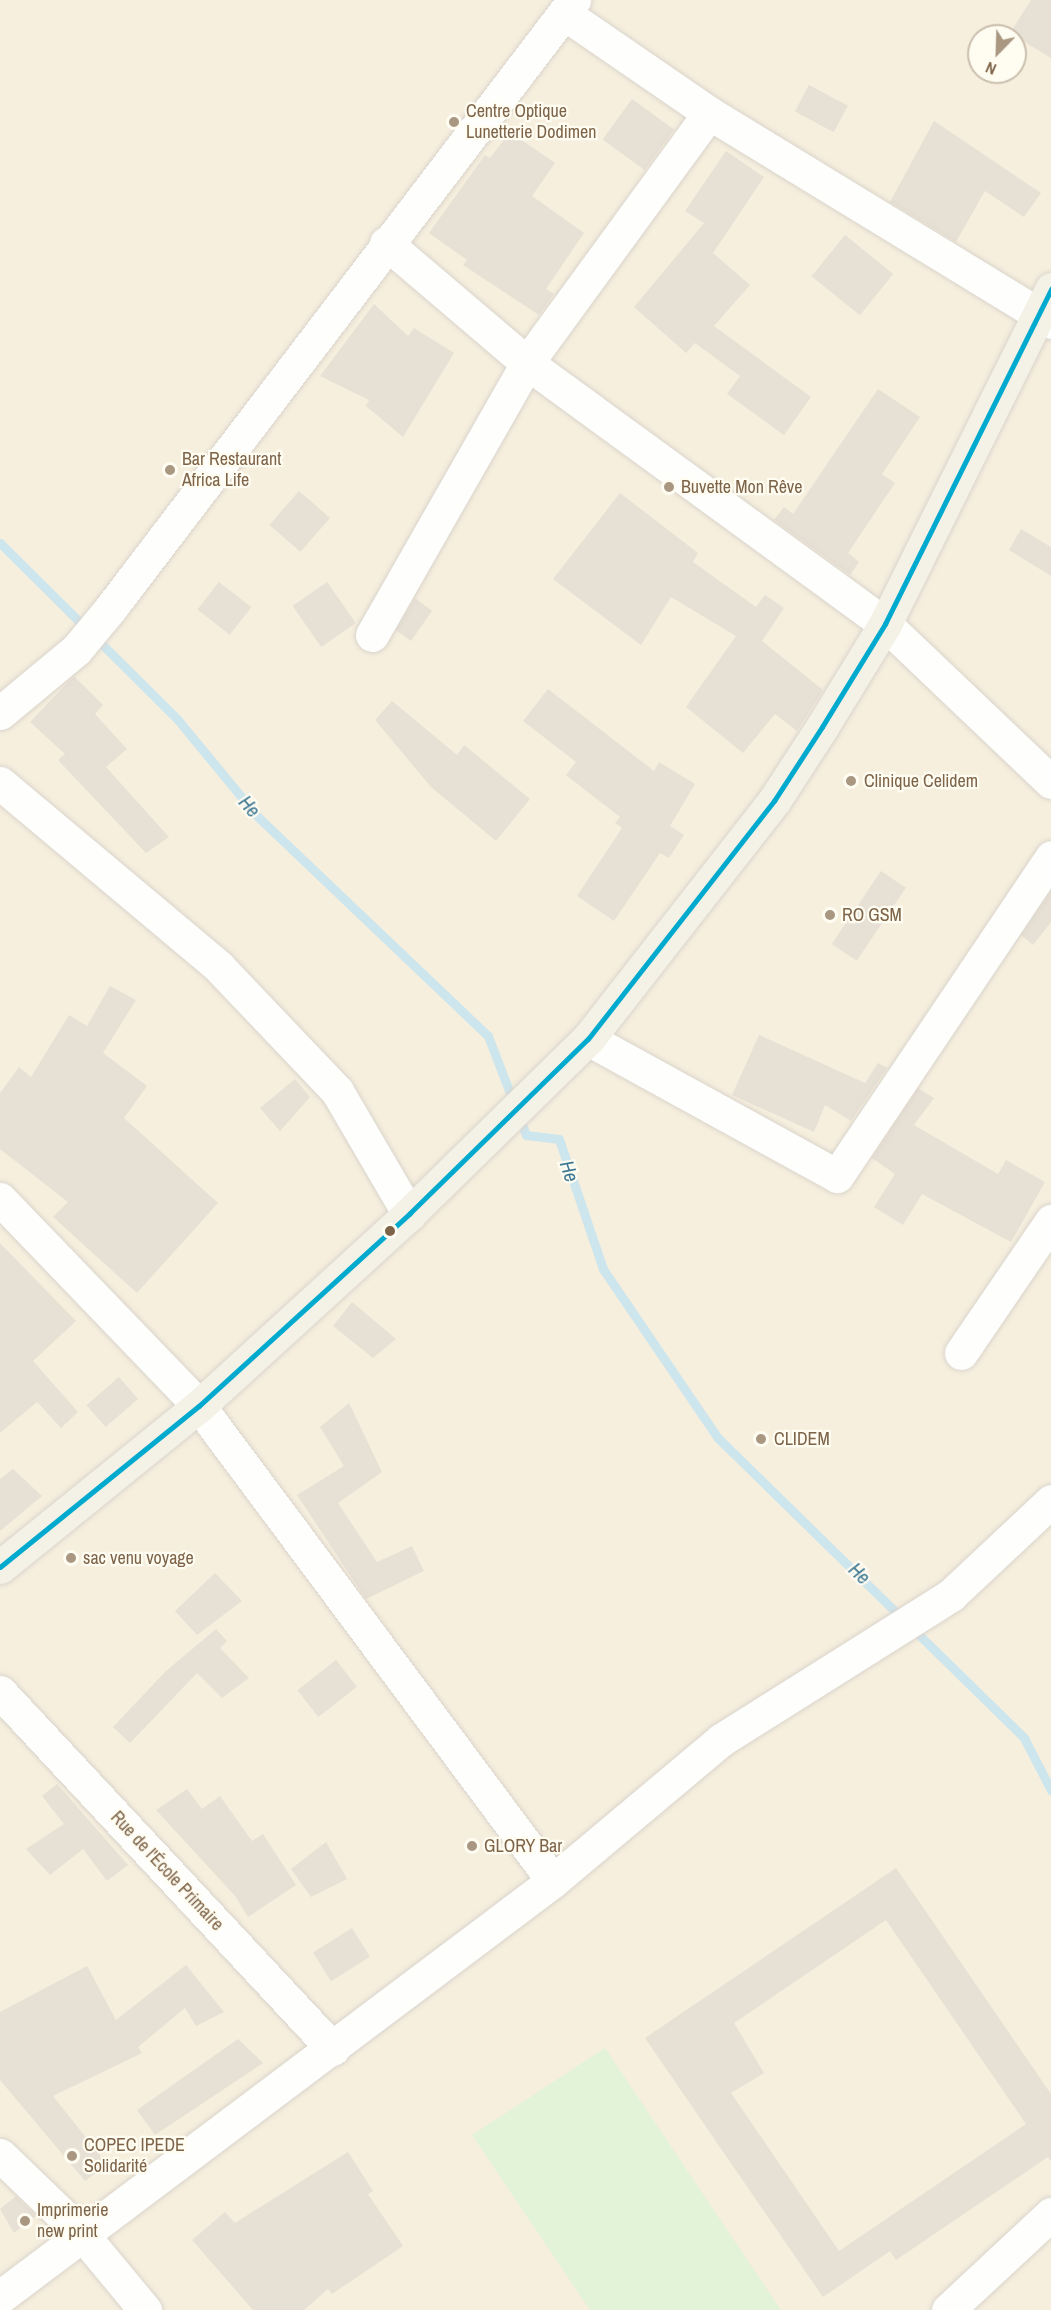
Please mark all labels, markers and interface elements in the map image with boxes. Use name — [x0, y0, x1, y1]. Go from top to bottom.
north arrow — [967, 24, 1027, 84]
text: N — [982, 57, 999, 81]
place label: Centre Optique Lunetterie Dodimen — [466, 101, 596, 144]
marker: Centre Optique Lunetterie Dodimen — [447, 115, 461, 129]
place label: Bar Restaurant Africa Life — [182, 449, 281, 492]
marker: Bar Restaurant Africa Life — [163, 463, 177, 477]
place label: Buvette Mon Rêve — [681, 476, 802, 498]
marker: Buvette Mon Rêve — [662, 480, 676, 494]
place label: Clinique Celidem — [864, 770, 978, 792]
marker: Clinique Celidem — [842, 772, 860, 790]
water label: He — [234, 790, 266, 822]
place label: RO GSM — [842, 904, 902, 926]
marker: RO GSM — [823, 908, 837, 922]
water label: He — [555, 1157, 585, 1185]
unlabelled marker — [384, 1225, 396, 1237]
place label: CLIDEM — [774, 1428, 830, 1450]
marker: CLIDEM — [752, 1430, 770, 1448]
place label: sac venu voyage — [83, 1547, 194, 1569]
marker: sac venu voyage — [64, 1551, 78, 1565]
water label: He — [844, 1557, 876, 1589]
street label: Rue de l'École Primaire — [106, 1807, 228, 1935]
place label: GLORY Bar — [484, 1835, 562, 1857]
marker: GLORY Bar — [465, 1839, 479, 1853]
place label: COPEC IPEDE Solidarité — [84, 2135, 185, 2178]
marker: COPEC IPEDE Solidarité — [65, 2149, 79, 2163]
place label: Imprimerie new print — [37, 2200, 108, 2242]
marker: Imprimerie new print — [18, 2214, 32, 2228]

